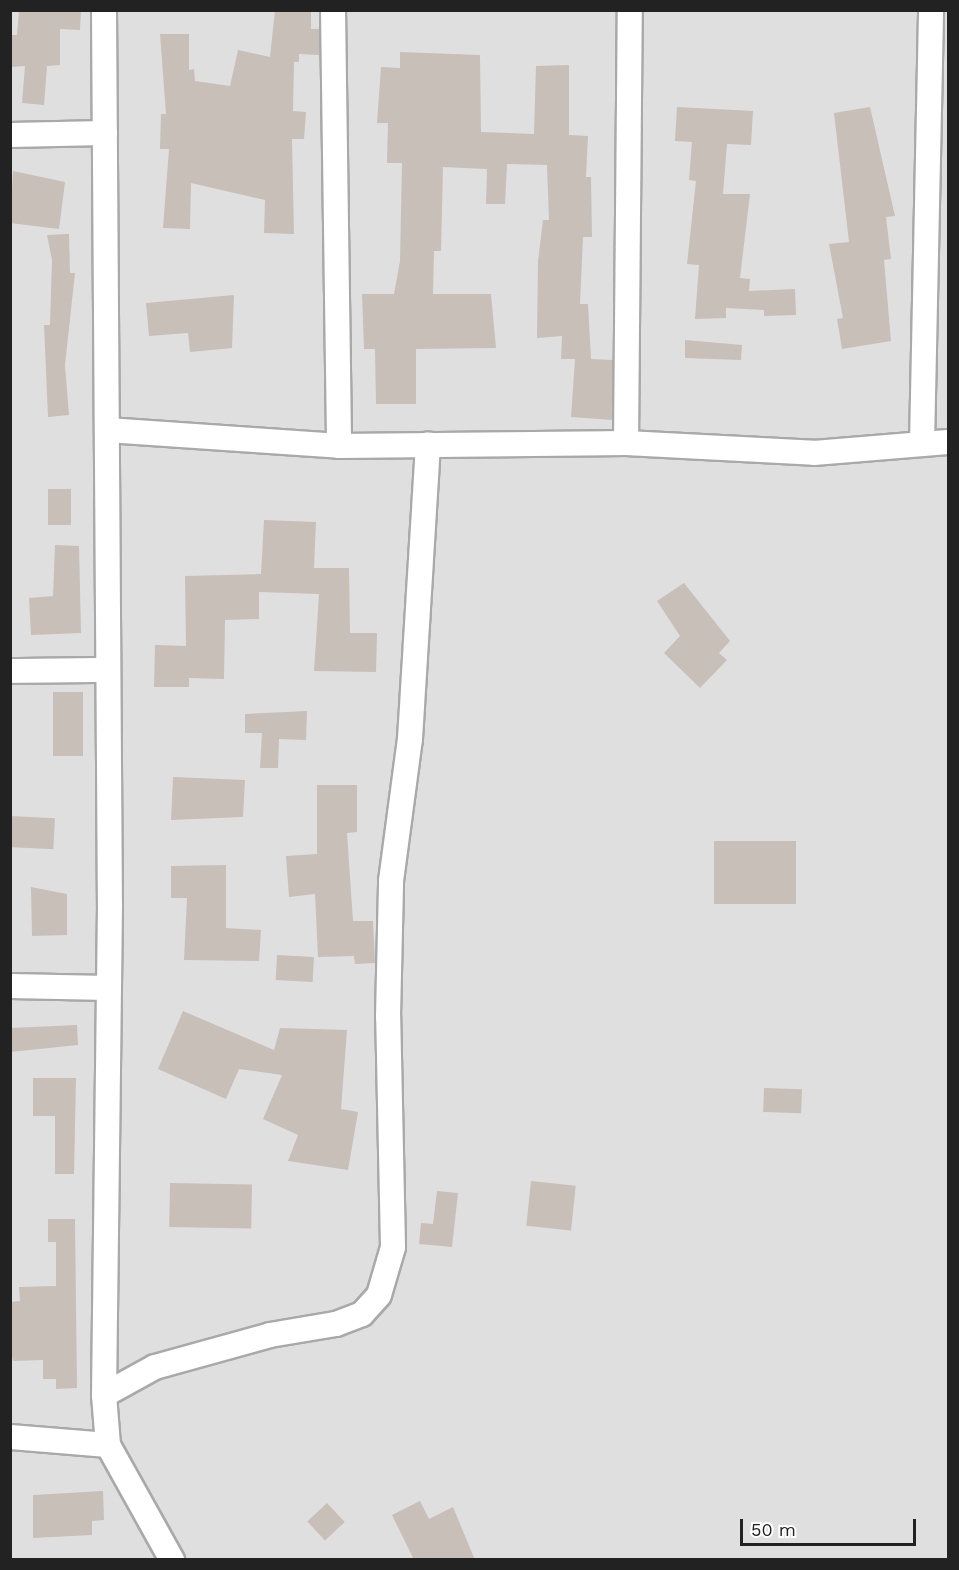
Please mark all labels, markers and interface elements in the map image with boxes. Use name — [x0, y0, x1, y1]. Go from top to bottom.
scale bar — [743, 1507, 918, 1545]
text: 50 m — [751, 1519, 796, 1540]

